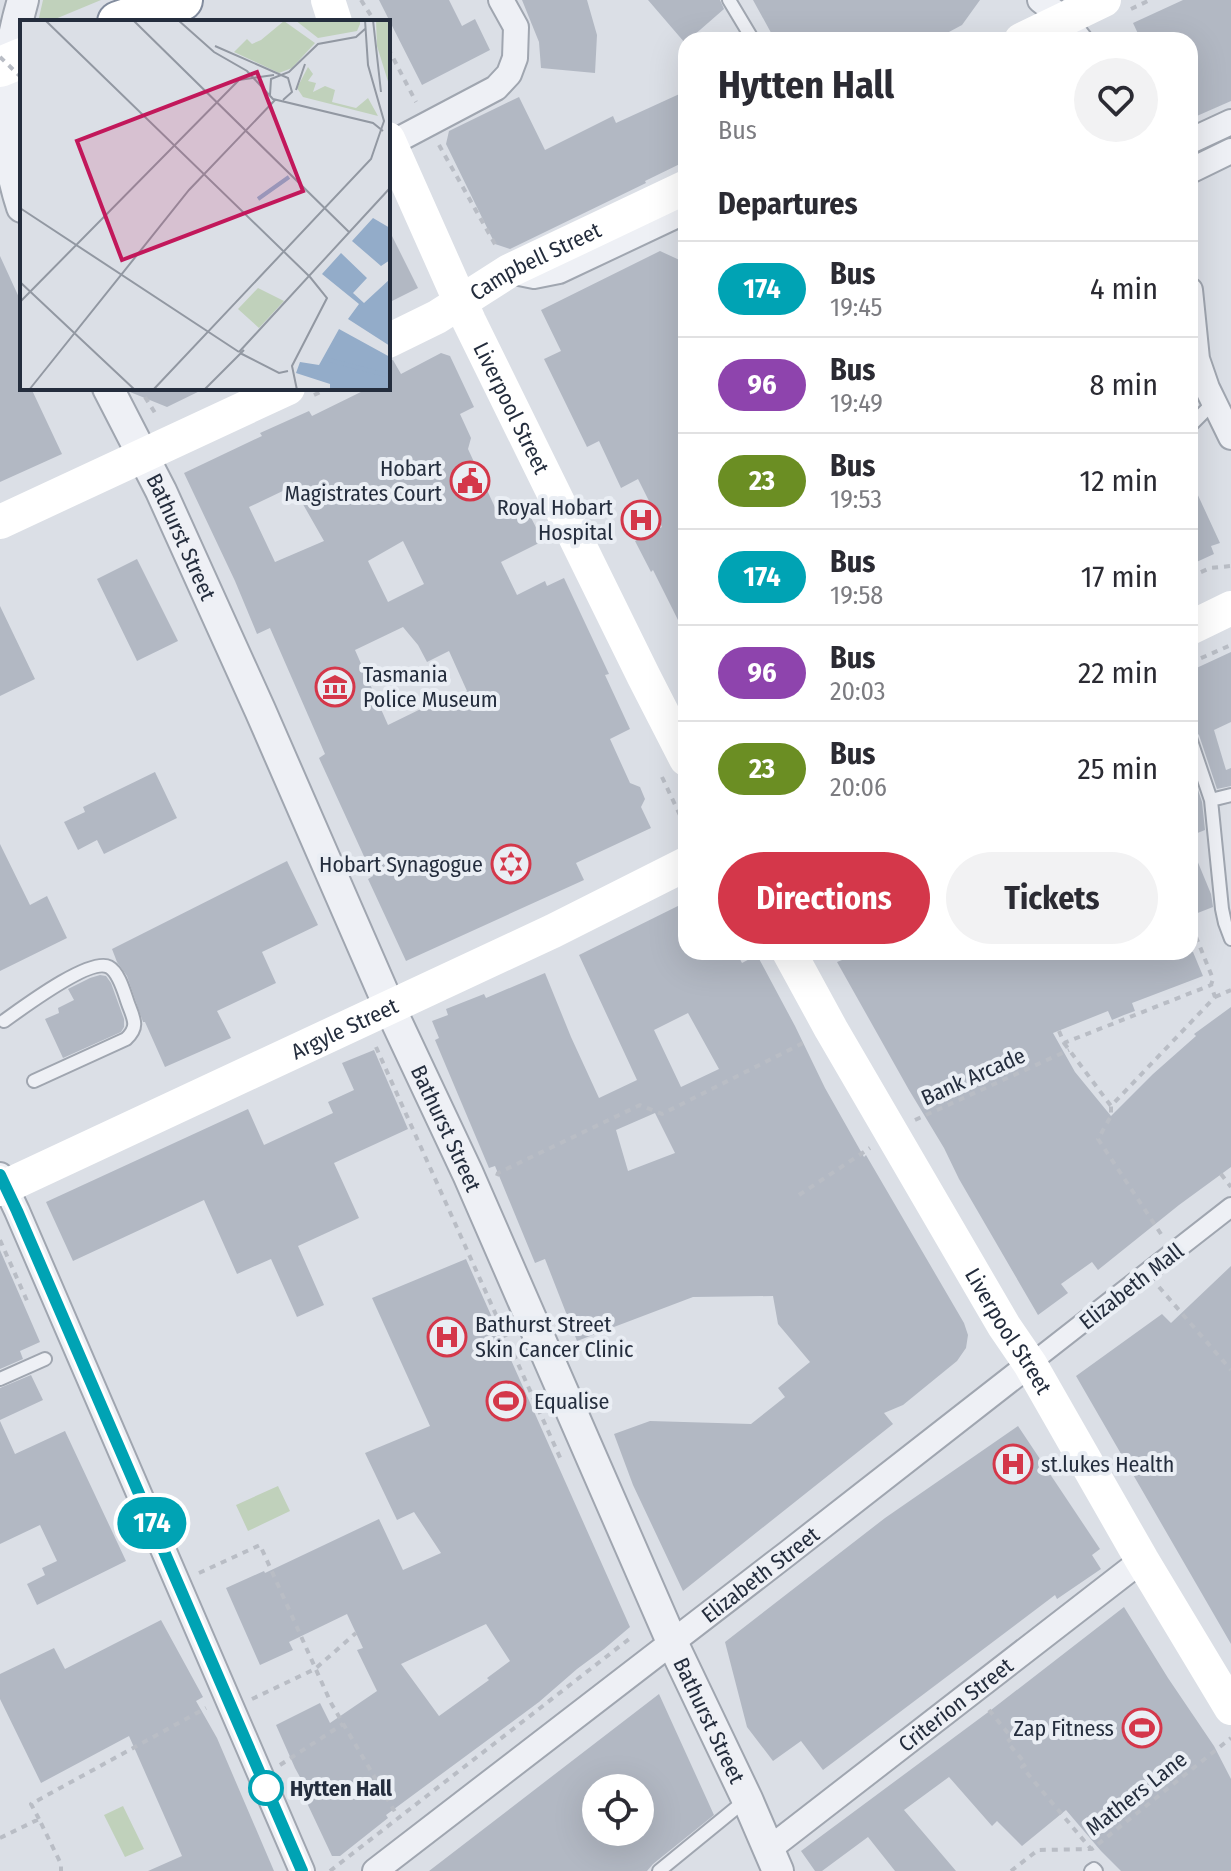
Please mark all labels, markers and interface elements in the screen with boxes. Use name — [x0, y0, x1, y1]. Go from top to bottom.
inset map — [20, 20, 390, 390]
button: heart — [1074, 58, 1158, 142]
text: Hytten Hall — [718, 62, 894, 108]
text: Bus — [718, 115, 757, 146]
text: Departures — [718, 186, 858, 222]
street label: Campbell Street — [465, 216, 606, 306]
text: Bus — [830, 256, 875, 292]
text: 4 min — [1090, 271, 1158, 307]
text: 174 — [743, 272, 781, 305]
text: 19:45 — [830, 292, 882, 323]
street label: Liverpool Street — [467, 338, 555, 479]
text: Bus — [830, 352, 875, 388]
text: 8 min — [1090, 367, 1158, 403]
text: 96 — [747, 368, 777, 401]
text: 19:49 — [830, 388, 883, 419]
text: Bus — [830, 448, 875, 484]
place label: Hobart Magistrates Court — [285, 455, 443, 507]
public building icon: Hobart Magistrates Court — [449, 460, 491, 502]
text: 12 min — [1080, 463, 1158, 499]
text: 23 — [749, 464, 775, 497]
street label: Bathurst Street — [140, 469, 222, 605]
text: 19:53 — [830, 484, 882, 515]
place label: Royal Hobart Hospital — [497, 494, 614, 546]
hospital icon: Royal Hobart Hospital — [620, 499, 662, 541]
text: Bus — [830, 544, 875, 580]
text: 17 min — [1081, 559, 1158, 595]
text: 174 — [743, 560, 781, 593]
text: 19:58 — [830, 580, 883, 611]
text: Bus — [830, 640, 875, 676]
text: 22 min — [1078, 655, 1158, 691]
text: 96 — [747, 656, 777, 689]
place label: Tasmania Police Museum — [363, 661, 498, 713]
museum icon: Tasmania Police Museum — [314, 666, 356, 708]
text: 20:03 — [830, 676, 886, 707]
text: Bus — [830, 736, 875, 772]
text: 25 min — [1078, 751, 1158, 787]
text: 23 — [749, 752, 775, 785]
text: 20:06 — [830, 772, 887, 803]
synagogue icon: Hobart Synagogue — [490, 843, 532, 885]
place label: Hobart Synagogue — [319, 851, 483, 878]
button: Directions — [718, 852, 930, 944]
button: Tickets — [946, 852, 1158, 944]
street label: Argyle Street — [287, 992, 403, 1065]
street label: Bank Arcade — [917, 1042, 1029, 1111]
street label: Bathurst Street — [405, 1061, 487, 1196]
street label: Elizabeth Mall — [1074, 1237, 1189, 1336]
street label: Liverpool Street — [959, 1263, 1058, 1400]
place label: Bathurst Street Skin Cancer Clinic — [475, 1311, 634, 1363]
hospital icon: Bathurst Street Skin Cancer Clinic — [426, 1316, 468, 1358]
sports icon: Equalise — [485, 1380, 527, 1422]
place label: Equalise — [534, 1388, 609, 1415]
hospital icon: st.lukes Health — [992, 1443, 1034, 1485]
place label: st.lukes Health — [1041, 1451, 1174, 1478]
line badge: 174 — [106, 1497, 198, 1549]
text: 174 — [133, 1506, 171, 1539]
street label: Elizabeth Street — [696, 1520, 825, 1629]
street label: Criterion Street — [893, 1652, 1019, 1758]
street label: Bathurst Street — [667, 1653, 751, 1789]
sports icon: Zap Fitness — [1121, 1707, 1163, 1749]
place label: Zap Fitness — [1014, 1715, 1114, 1742]
street label: Mathers Lane — [1080, 1746, 1192, 1841]
marker: Hytten Hall — [249, 1771, 283, 1805]
map controls — [582, 1774, 654, 1846]
button: locate — [582, 1774, 654, 1846]
place label: Hytten Hall — [290, 1775, 393, 1802]

